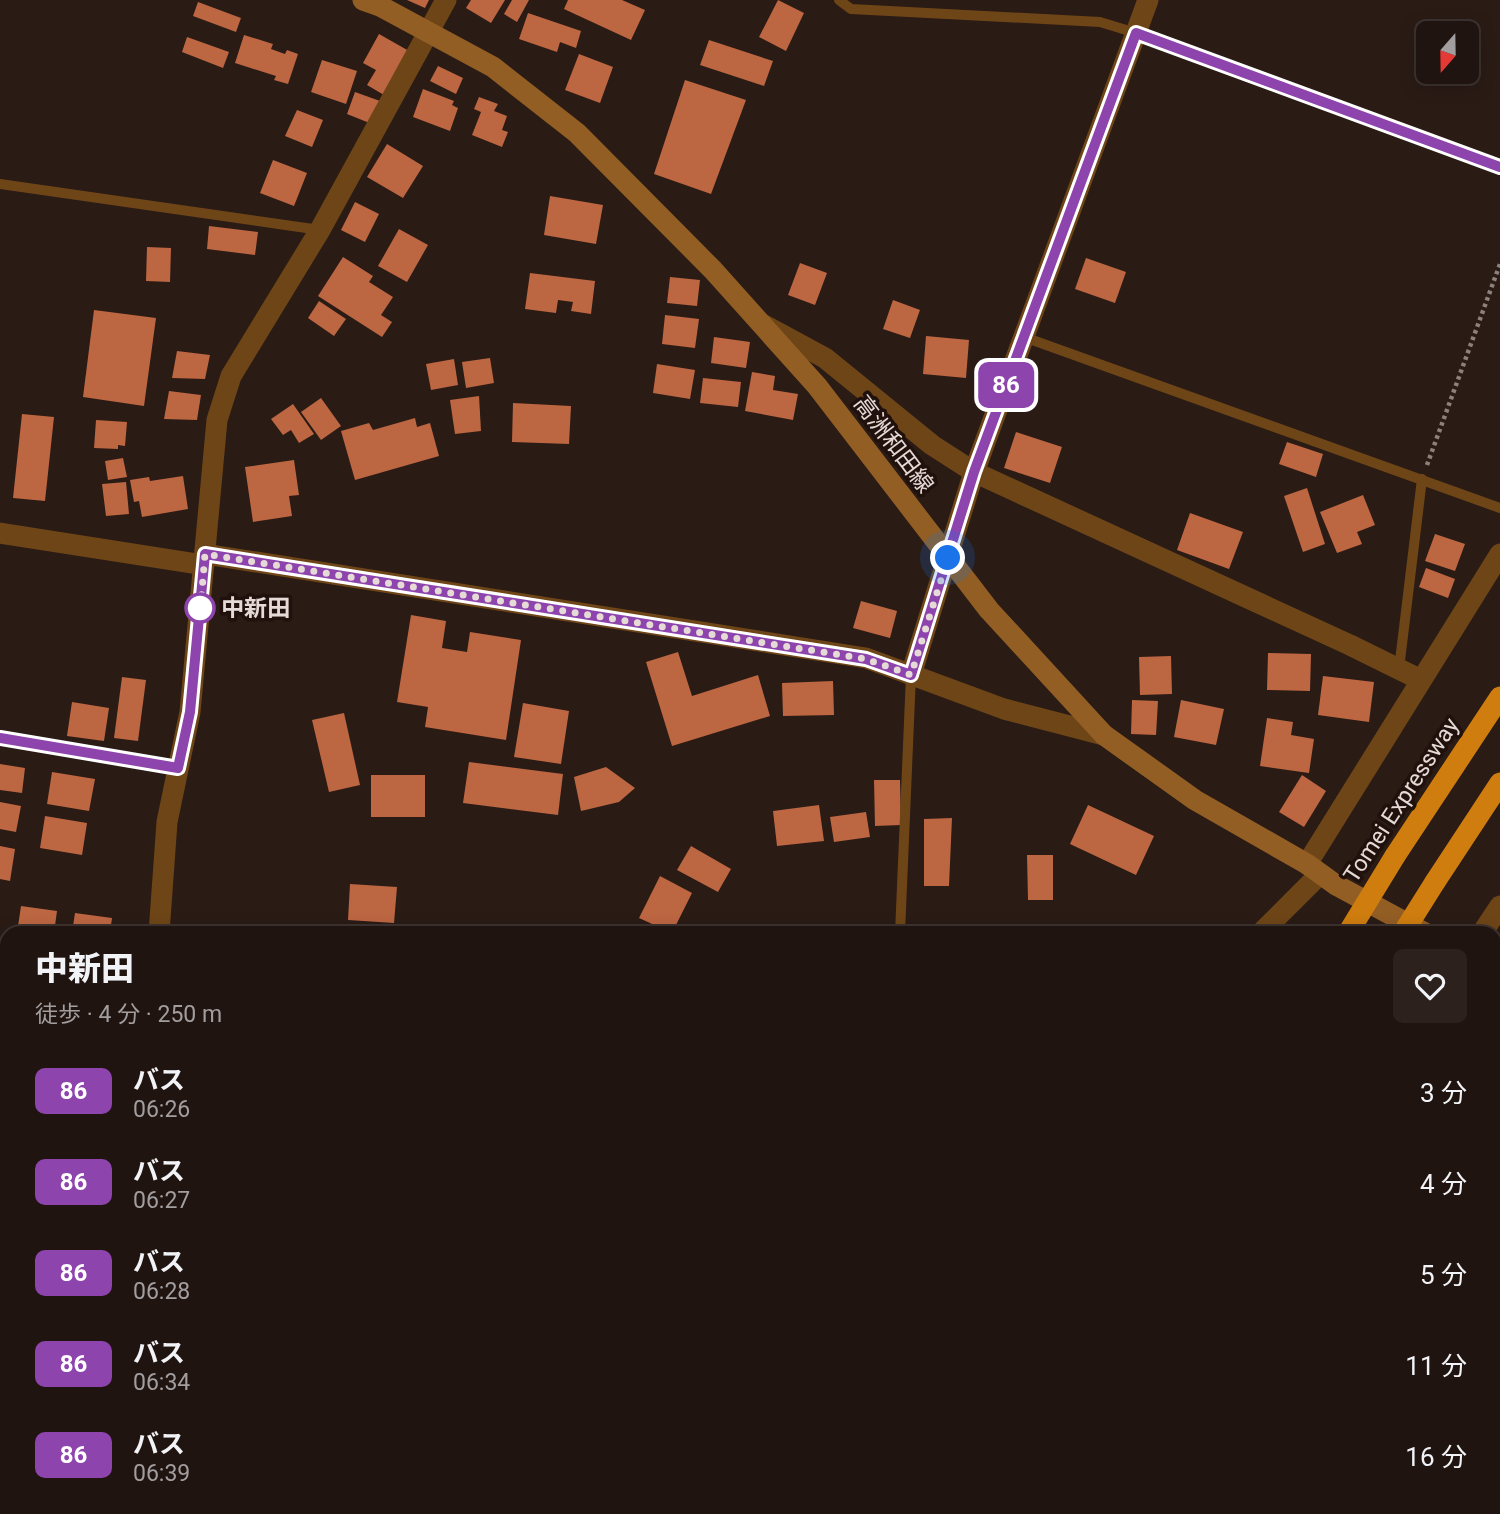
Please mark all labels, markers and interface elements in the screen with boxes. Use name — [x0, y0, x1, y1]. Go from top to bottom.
north arrow — [1416, 21, 1479, 84]
map controls — [1416, 21, 1479, 84]
line badge: 86 — [974, 362, 1038, 408]
text: 86 — [992, 371, 1020, 399]
street label: 高洲和田線 — [848, 390, 939, 498]
your location — [930, 540, 965, 575]
marker: 中新田 — [185, 593, 215, 623]
place label: 中新田 — [221, 595, 290, 622]
street label: Tomei Expressway — [1338, 713, 1465, 888]
text: 中新田 — [35, 949, 134, 988]
button: heart — [1393, 949, 1467, 1023]
text: 徒歩 · 4 分 · 250 m — [35, 1001, 222, 1028]
text: バス — [133, 1065, 185, 1095]
text: 86 — [60, 1077, 87, 1105]
text: 3 分 — [1420, 1078, 1467, 1108]
text: 06:26 — [133, 1096, 190, 1123]
text: バス — [133, 1156, 185, 1186]
text: 86 — [60, 1168, 87, 1196]
text: 4 分 — [1420, 1169, 1467, 1199]
text: 06:27 — [133, 1187, 190, 1214]
text: バス — [133, 1247, 185, 1277]
text: 86 — [60, 1259, 87, 1287]
text: 5 分 — [1420, 1260, 1467, 1290]
text: 06:28 — [133, 1278, 190, 1305]
text: バス — [133, 1338, 185, 1368]
text: 86 — [60, 1350, 87, 1378]
text: 11 分 — [1405, 1351, 1467, 1381]
text: 06:34 — [133, 1369, 190, 1396]
text: バス — [133, 1429, 185, 1459]
text: 86 — [60, 1441, 87, 1469]
text: 16 分 — [1405, 1442, 1467, 1472]
text: 06:39 — [133, 1460, 190, 1487]

